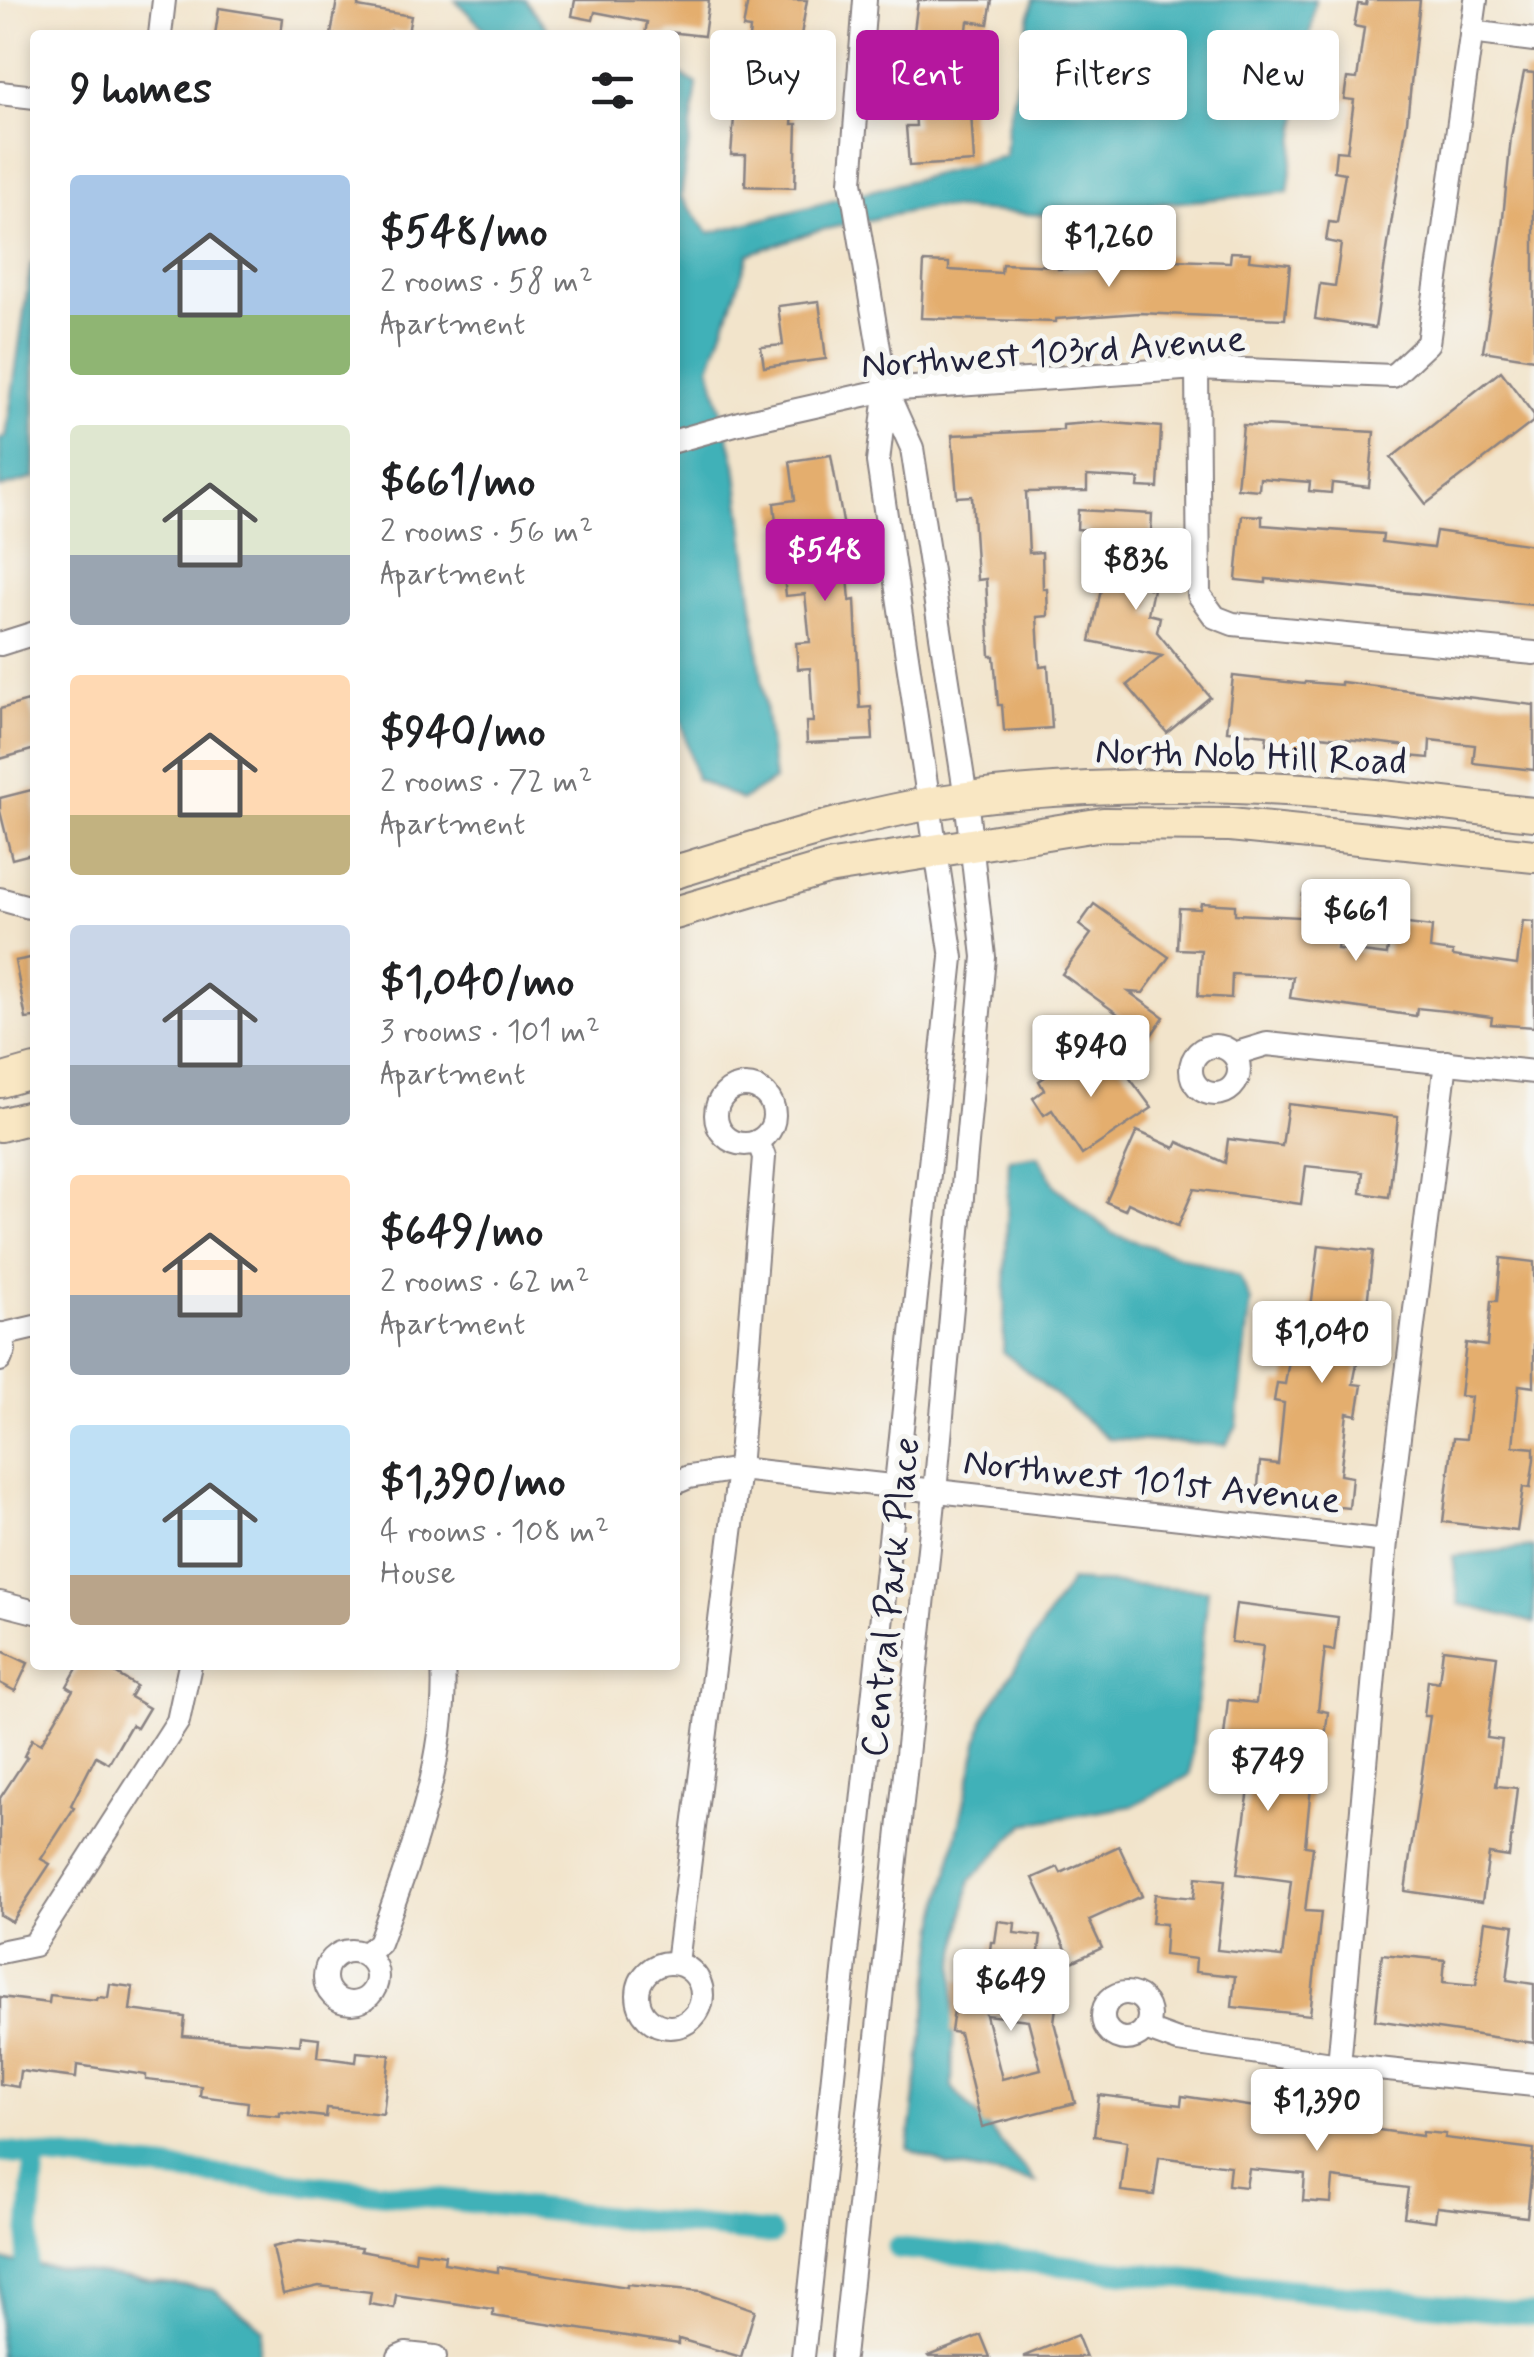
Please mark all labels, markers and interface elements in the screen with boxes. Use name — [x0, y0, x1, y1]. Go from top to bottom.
chip: Buy — [710, 30, 836, 120]
chip: Rent — [856, 30, 999, 120]
chip: Filters — [1019, 30, 1187, 120]
chip: New — [1207, 30, 1339, 120]
text: 9 homes — [70, 63, 212, 118]
icon: filters — [585, 63, 640, 118]
pin: $1,260 — [1028, 205, 1190, 290]
text: $548/mo — [380, 206, 548, 261]
icon: home — [150, 215, 270, 335]
text: $1,260 — [1064, 216, 1154, 258]
text: 2 rooms · 58 m² — [380, 261, 593, 303]
text: Apartment — [380, 303, 525, 345]
street label: Northwest 103rd Avenue — [859, 316, 1247, 391]
text: $661/mo — [380, 456, 535, 511]
icon: home — [150, 465, 270, 585]
text: 2 rooms · 56 m² — [380, 511, 593, 553]
pin: $548 — [766, 519, 884, 604]
pin: $836 — [1077, 528, 1195, 613]
text: $548 — [788, 530, 862, 572]
text: $836 — [1103, 539, 1169, 581]
text: Apartment — [380, 553, 525, 595]
text: $940/mo — [380, 706, 546, 761]
icon: home — [150, 715, 270, 835]
street label: North Nob Hill Road — [1094, 728, 1407, 787]
text: 2 rooms · 72 m² — [380, 761, 593, 803]
text: Apartment — [380, 803, 525, 845]
pin: $661 — [1297, 879, 1415, 964]
text: $661 — [1323, 890, 1389, 932]
text: $1,040/mo — [380, 956, 575, 1011]
icon: home — [150, 965, 270, 1085]
text: 3 rooms · 101 m² — [380, 1011, 600, 1053]
pin: $940 — [1032, 1015, 1150, 1100]
text: $940 — [1054, 1026, 1128, 1068]
text: Apartment — [380, 1053, 525, 1095]
text: $649/mo — [380, 1206, 544, 1261]
icon: home — [150, 1215, 270, 1335]
text: 2 rooms · 62 m² — [380, 1261, 589, 1303]
pin: $1,040 — [1241, 1301, 1403, 1386]
text: Apartment — [380, 1303, 525, 1345]
text: $1,040 — [1274, 1312, 1370, 1354]
street label: Central Park Place — [850, 1435, 933, 1760]
street label: Northwest 101st Avenue — [961, 1438, 1343, 1527]
text: $1,390/mo — [380, 1456, 566, 1511]
icon: home — [150, 1465, 270, 1585]
text: 4 rooms · 108 m² — [380, 1511, 609, 1553]
text: House — [380, 1553, 456, 1595]
pin: $749 — [1209, 1729, 1327, 1814]
text: $749 — [1231, 1740, 1305, 1782]
pin: $649 — [952, 1949, 1070, 2034]
text: $649 — [975, 1960, 1047, 2002]
pin: $1,390 — [1236, 2069, 1398, 2154]
text: $1,390 — [1273, 2080, 1361, 2122]

